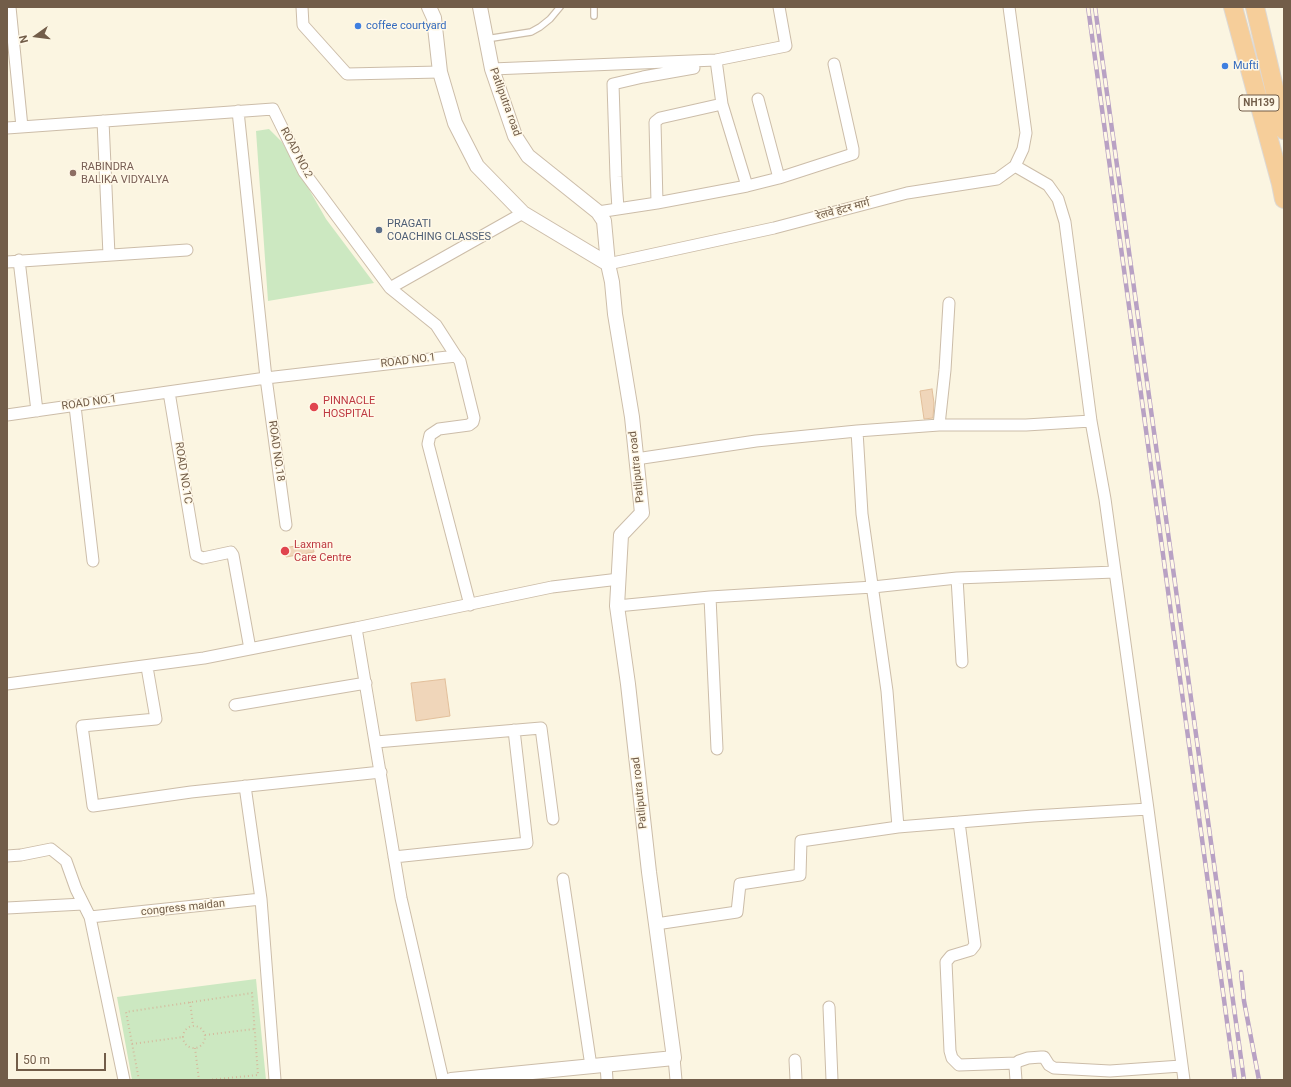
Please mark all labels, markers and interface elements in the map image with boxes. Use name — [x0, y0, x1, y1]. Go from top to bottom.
north arrow — [16, 16, 56, 56]
place label: coffee courtyard — [366, 19, 447, 33]
marker: coffee courtyard — [353, 21, 363, 31]
text: N — [17, 34, 31, 44]
place label: Mufti — [1233, 59, 1259, 73]
marker: Mufti — [1220, 61, 1230, 71]
street label: Patliputra road — [486, 66, 524, 138]
road number: NH139 — [1239, 95, 1279, 111]
street label: ROAD NO.2 — [277, 125, 315, 181]
place label: RABINDRA BALIKA VIDYALYA — [81, 160, 169, 186]
marker: RABINDRA BALIKA VIDYALYA — [68, 168, 78, 178]
street label: रेलवे हंटर मार्ग — [815, 197, 871, 223]
place label: PRAGATI COACHING CLASSES — [387, 217, 491, 243]
marker: PRAGATI COACHING CLASSES — [374, 225, 384, 235]
street label: ROAD NO.1 — [380, 351, 436, 371]
street label: ROAD NO.1 — [61, 393, 117, 413]
place label: PINNACLE HOSPITAL — [323, 394, 375, 420]
marker: PINNACLE HOSPITAL — [308, 401, 320, 413]
street label: ROAD NO.18 — [265, 420, 287, 482]
street label: Patliputra road — [627, 431, 647, 503]
street label: ROAD NO.1C — [172, 441, 194, 505]
place label: Laxman Care Centre — [294, 538, 351, 564]
marker: Laxman Care Centre — [279, 545, 291, 557]
street label: Patliputra road — [630, 757, 650, 829]
street label: congress maidan — [140, 897, 226, 919]
scale bar — [18, 1045, 108, 1071]
text: 50 m — [23, 1053, 50, 1067]

